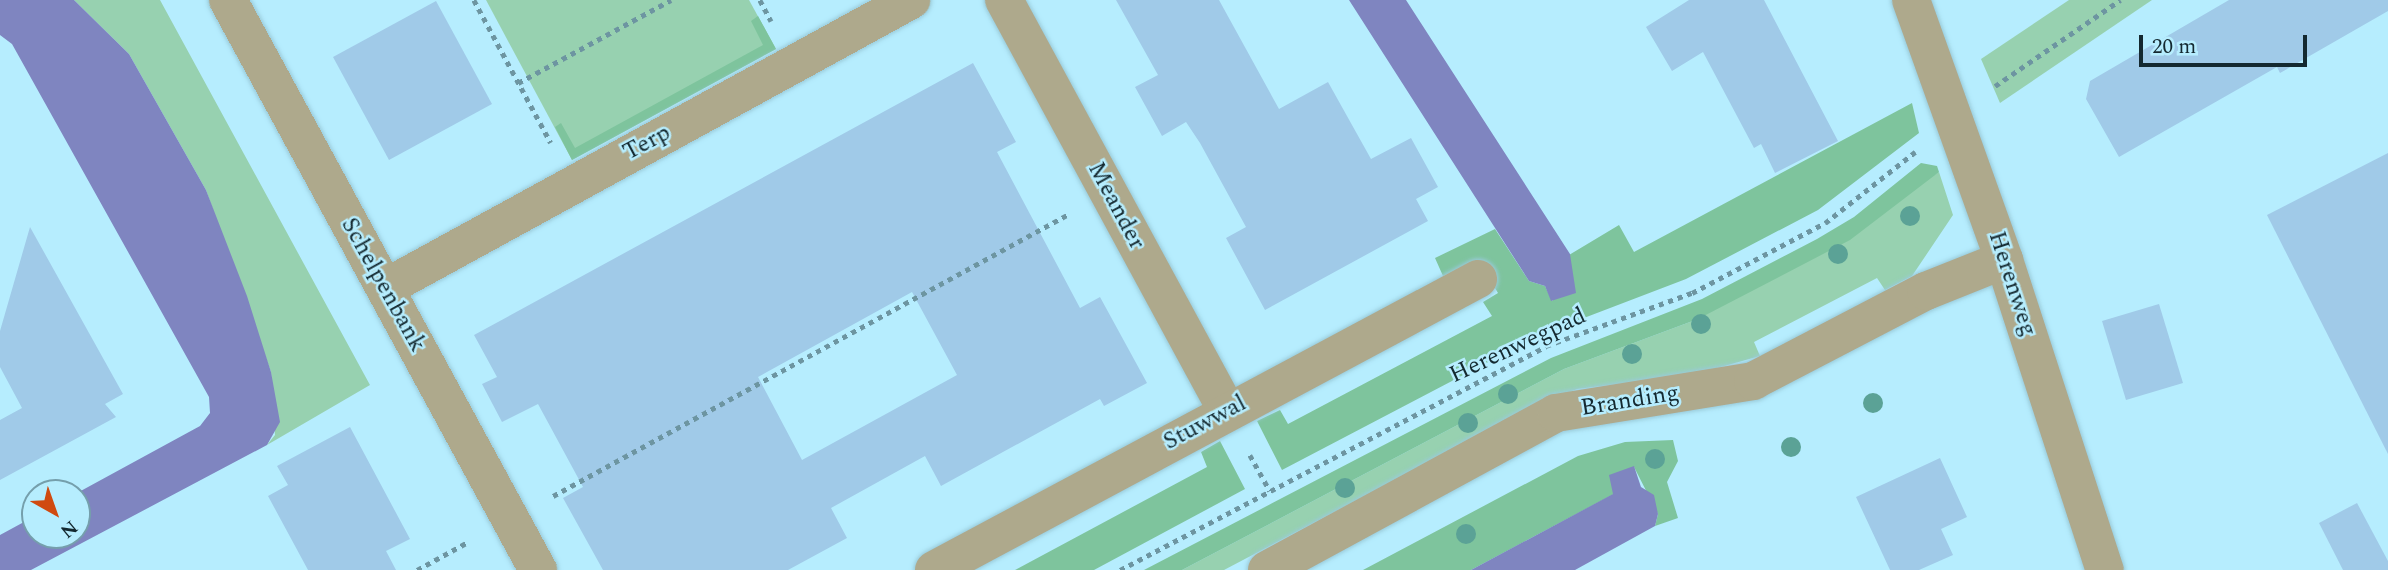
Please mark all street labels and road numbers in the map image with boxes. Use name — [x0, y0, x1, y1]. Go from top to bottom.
street label: Terp — [618, 119, 676, 167]
street label: Meander — [1081, 157, 1151, 255]
street label: Schelpenbank — [334, 213, 432, 357]
street label: Herenweg — [1982, 228, 2042, 340]
street label: Herenwegpad — [1445, 302, 1591, 390]
street label: Branding — [1579, 379, 1681, 423]
street label: Stuwwal — [1159, 389, 1251, 457]

